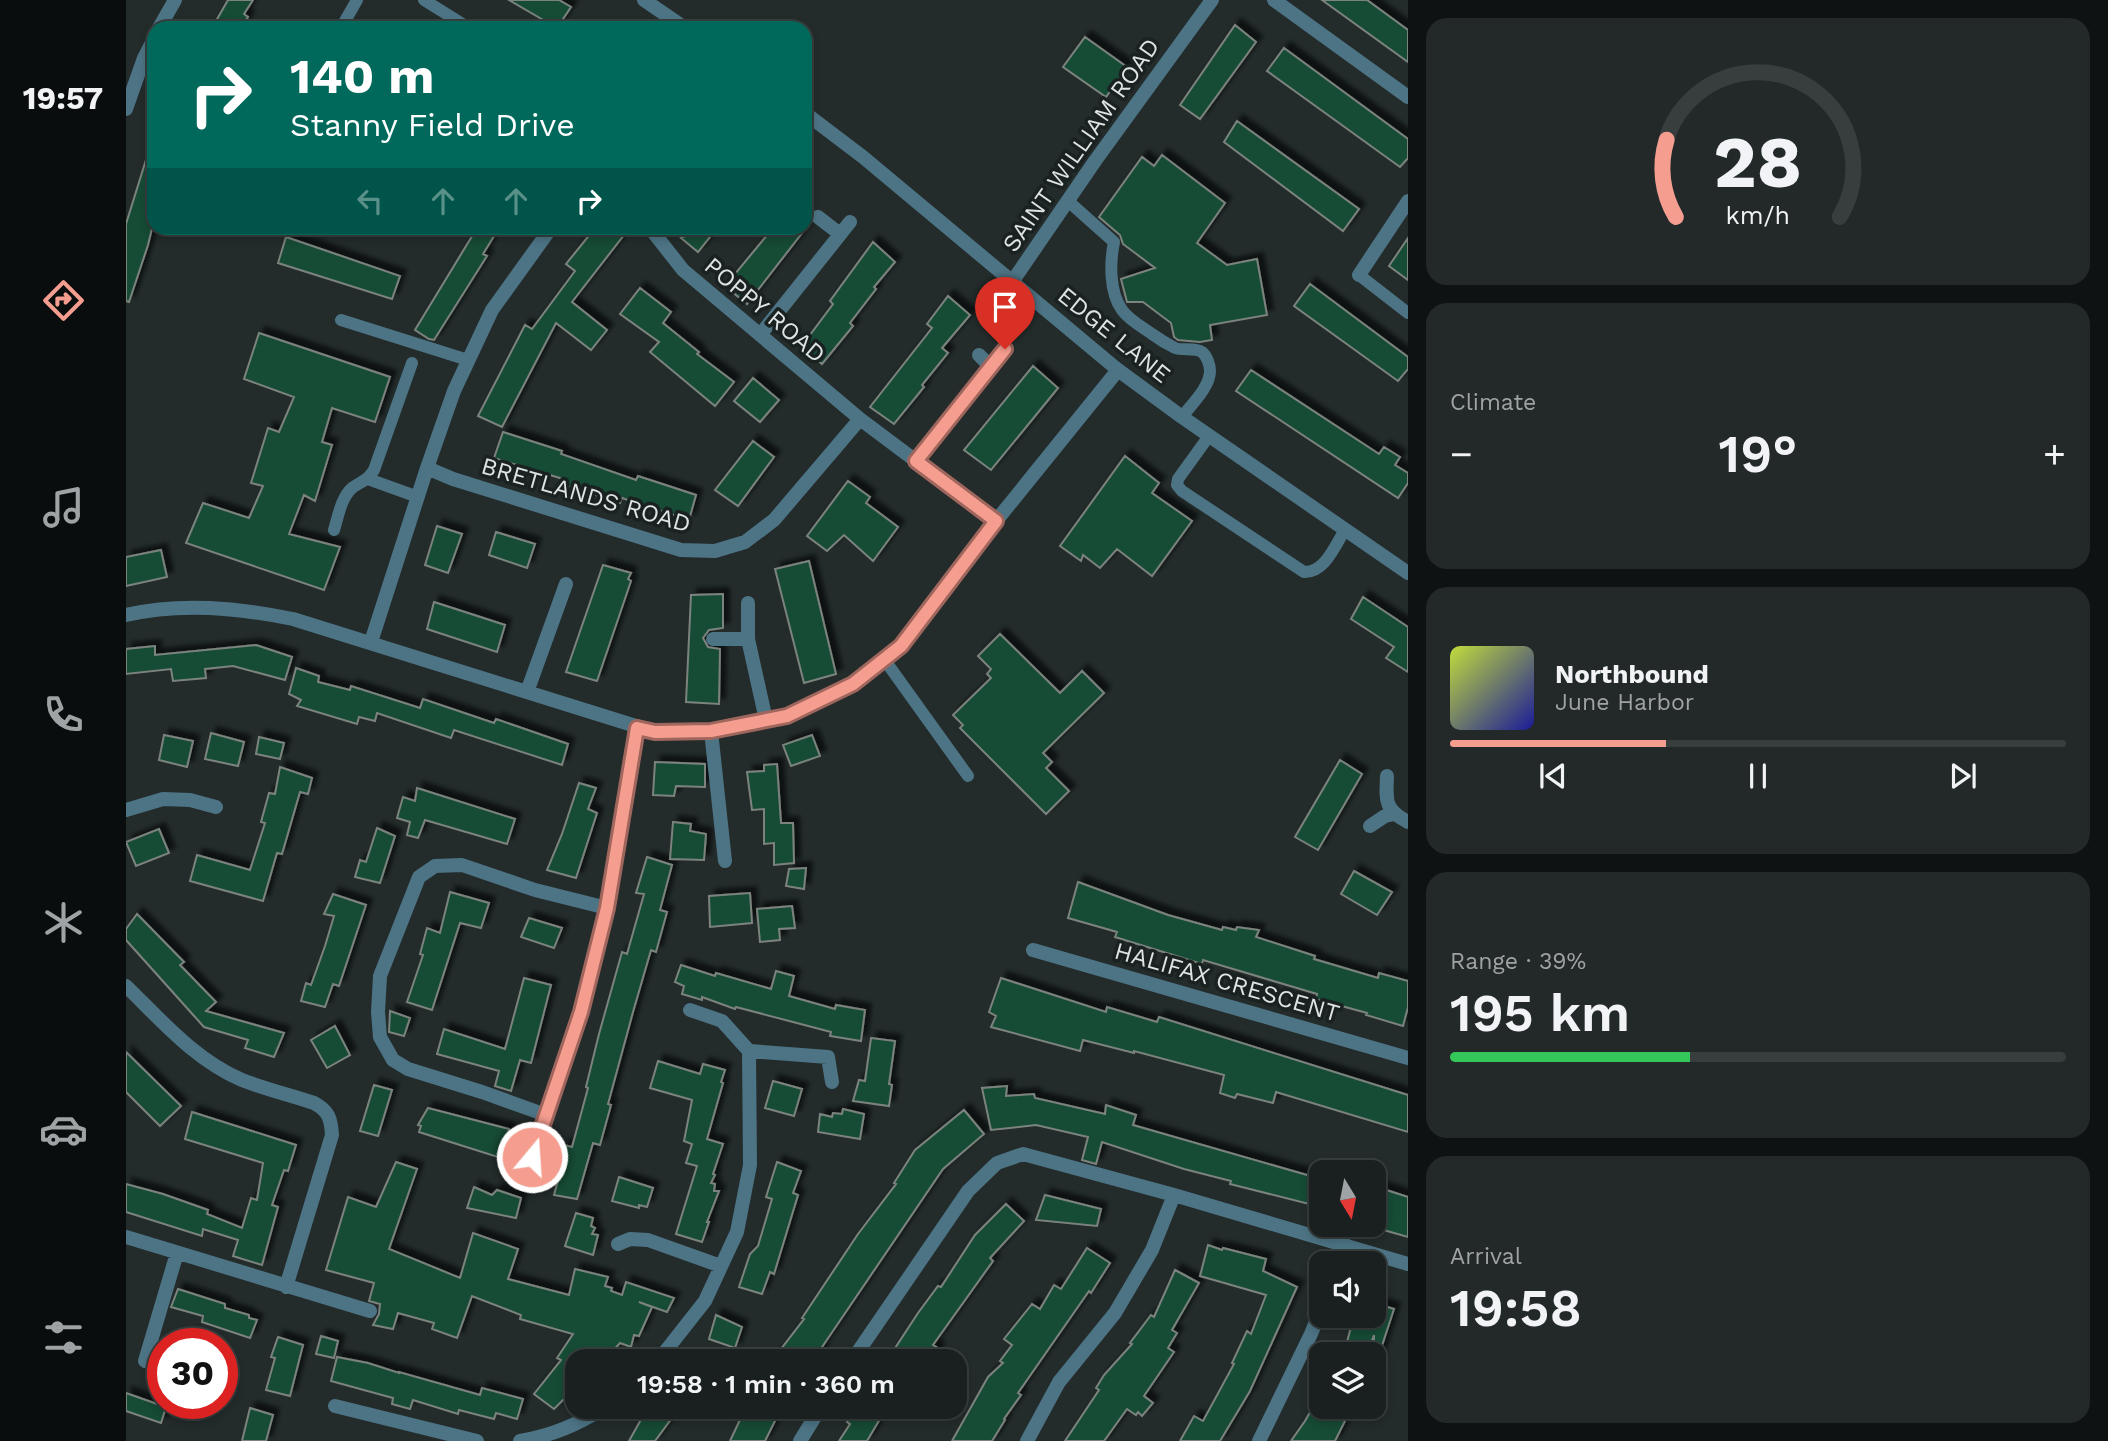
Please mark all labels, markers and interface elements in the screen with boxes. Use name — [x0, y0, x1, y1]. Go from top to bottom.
street label: SAINT WILLIAM ROAD — [997, 33, 1165, 257]
text: 140 m — [290, 47, 434, 105]
icon: right — [175, 49, 266, 140]
text: 19:57 — [23, 79, 103, 117]
text: Stanny Field Drive — [290, 106, 575, 144]
text: 28 — [1713, 120, 1803, 206]
icon: left — [351, 182, 389, 220]
icon: ahead — [424, 182, 462, 220]
icon: ahead — [497, 182, 535, 220]
icon: right — [570, 182, 608, 220]
text: km/h — [1726, 201, 1790, 230]
street label: POPPY ROAD — [699, 251, 831, 369]
icon: directions — [39, 276, 88, 325]
pin — [975, 277, 1035, 349]
street label: EDGE LANE — [1052, 281, 1176, 389]
icon: arrive — [986, 288, 1024, 326]
text: Climate — [1450, 389, 1536, 416]
text: 19° — [1719, 424, 1797, 485]
text: − — [1450, 432, 1473, 476]
text: + — [2043, 432, 2066, 476]
street label: BRETLANDS ROAD — [478, 452, 694, 538]
icon: music — [39, 483, 88, 532]
text: Northbound — [1555, 659, 1709, 689]
text: June Harbor — [1555, 689, 1694, 716]
icon: phone — [39, 690, 88, 739]
icon: previous — [1534, 757, 1572, 795]
icon: pause — [1739, 757, 1777, 795]
icon: next — [1944, 757, 1982, 795]
icon: climate — [39, 898, 88, 947]
street label: HALIFAX CRESCENT — [1111, 936, 1343, 1028]
text: Range · 39% — [1450, 948, 1586, 975]
text: 195 km — [1450, 983, 1630, 1044]
icon: car — [39, 1105, 88, 1154]
position arrow — [495, 1120, 569, 1194]
north arrow — [1309, 1160, 1386, 1237]
map controls — [1309, 1160, 1386, 1419]
text: Arrival — [1450, 1243, 1522, 1270]
button: sound — [1309, 1251, 1386, 1328]
text: 19:58 — [1450, 1278, 1582, 1339]
icon: filters — [39, 1313, 88, 1362]
speed limit sign: 30 — [147, 1328, 238, 1419]
button: layers — [1309, 1342, 1386, 1419]
text: 19:58 · 1 min · 360 m — [637, 1369, 895, 1399]

